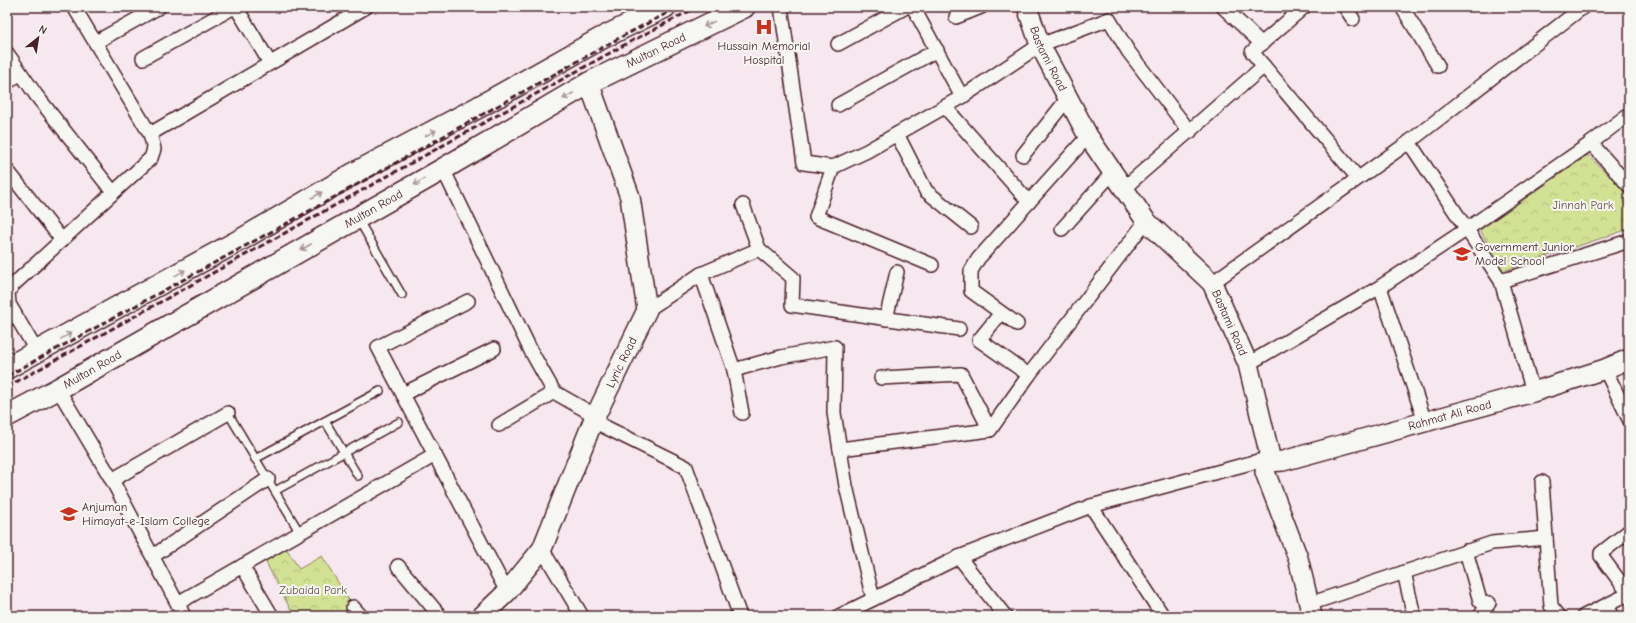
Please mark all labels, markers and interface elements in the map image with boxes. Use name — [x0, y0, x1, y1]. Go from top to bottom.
hospital icon: Hussain Memorial Hospital — [754, 17, 774, 37]
north arrow — [18, 18, 58, 58]
one-way arrow — [703, 21, 715, 28]
text: N — [36, 22, 49, 37]
street label: Bastami Road — [1027, 24, 1070, 93]
street label: Multan Road — [624, 30, 688, 71]
place label: Hussain Memorial Hospital — [718, 39, 810, 67]
one-way arrow — [563, 92, 574, 100]
one-way arrow — [425, 128, 437, 136]
one-way arrow — [413, 179, 425, 187]
street label: Multan Road — [342, 187, 405, 231]
one-way arrow — [311, 191, 323, 199]
park label: Jinnah Park — [1552, 198, 1614, 212]
place label: Government Junior Model School — [1475, 240, 1574, 268]
one-way arrow — [300, 243, 312, 251]
school or university icon: Government Junior Model School — [1452, 244, 1472, 264]
one-way arrow — [174, 269, 186, 277]
street label: Bastami Road — [1209, 288, 1250, 358]
one-way arrow — [60, 332, 72, 340]
street label: Lyric Road — [603, 335, 640, 390]
street label: Multan Road — [61, 347, 124, 392]
street label: Rahmat Ali Road — [1407, 397, 1493, 433]
place label: Anjuman Himayat-e-Islam College — [82, 500, 210, 528]
school or university icon: Anjuman Himayat-e-Islam College — [59, 504, 79, 524]
park label: Zubaida Park — [279, 583, 347, 597]

